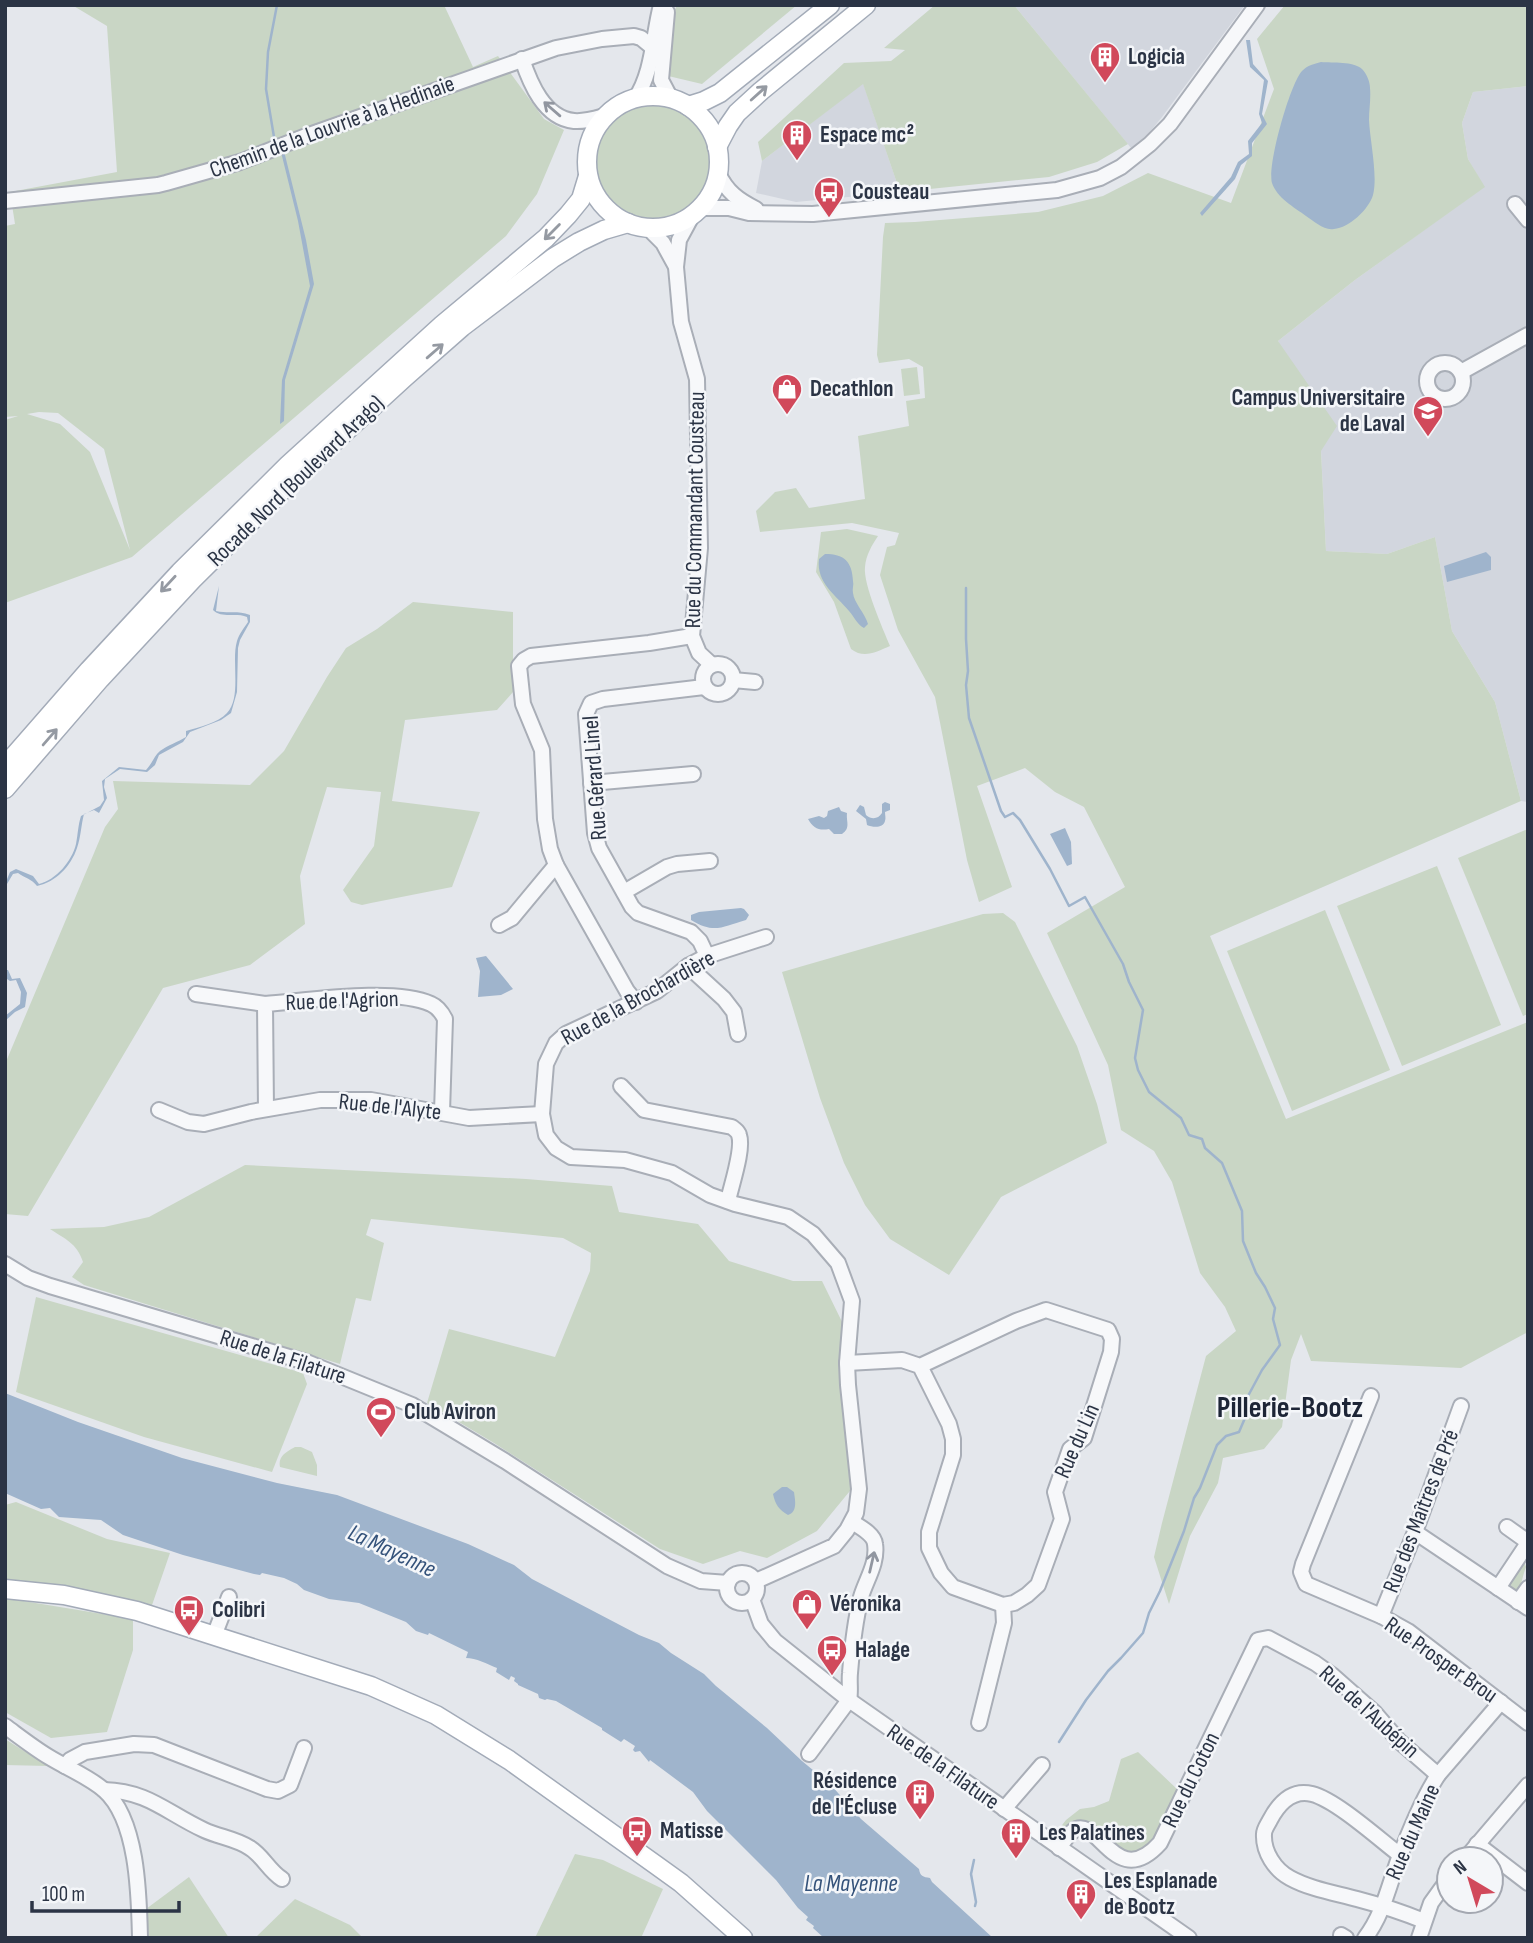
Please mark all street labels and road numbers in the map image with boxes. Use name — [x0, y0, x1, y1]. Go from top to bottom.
street label: Chemin de la Louvrie à la Hedinaie — [206, 70, 458, 184]
street label: Rocade Nord (Boulevard Arago) — [202, 389, 390, 573]
street label: Rue du Commandant Cousteau — [679, 391, 711, 629]
street label: Rue Gérard Linel — [577, 715, 613, 841]
street label: Rue de la Brochardière — [556, 944, 720, 1052]
street label: Rue de l'Agrion — [285, 985, 399, 1017]
street label: Rue de l'Alyte — [337, 1088, 443, 1126]
street label: Rue de la Filature — [216, 1323, 350, 1391]
street label: Rue du Lin — [1048, 1399, 1106, 1483]
street label: Rue des Maîtres de Pré — [1377, 1425, 1465, 1597]
street label: Rue Prosper Brou — [1379, 1611, 1503, 1709]
street label: Rue de l'Aubépin — [1313, 1660, 1425, 1764]
street label: Rue de la Filature — [881, 1718, 1005, 1816]
street label: Rue du Coton — [1156, 1728, 1226, 1832]
street label: Rue du Maine — [1379, 1780, 1447, 1884]

